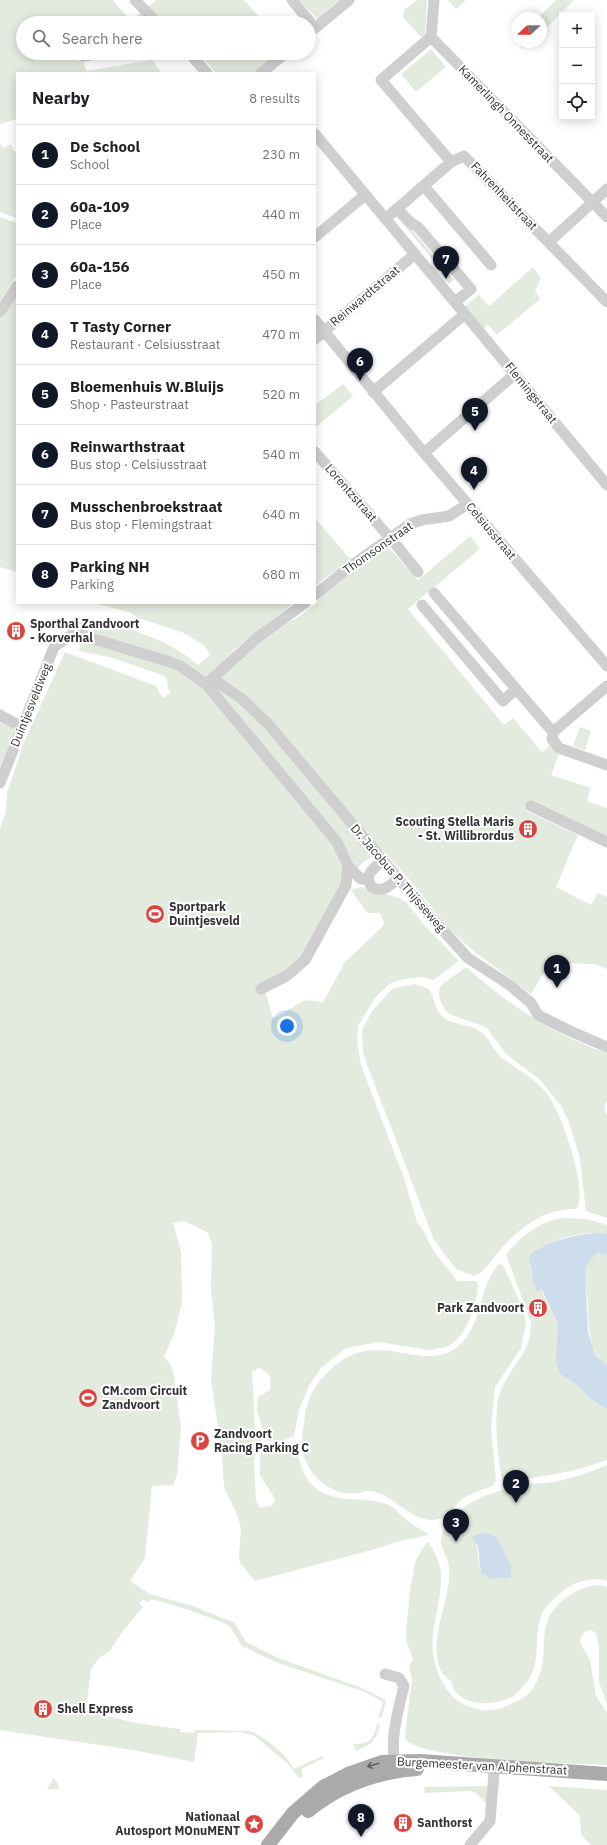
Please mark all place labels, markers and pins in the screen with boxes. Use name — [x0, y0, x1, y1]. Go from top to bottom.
pin: 7 — [433, 246, 459, 279]
pin: 6 — [347, 348, 373, 381]
pin: 5 — [462, 398, 488, 431]
pin: 4 — [461, 457, 487, 490]
place label: Sporthal Zandvoort - Korverhal — [30, 616, 140, 645]
building icon: Sporthal Zandvoort - Korverhal — [5, 620, 27, 642]
place label: Scouting Stella Maris - St. Willibrordus — [395, 814, 514, 843]
building icon: Scouting Stella Maris - St. Willibrordus — [517, 818, 539, 840]
place label: Sportpark Duintjesveld — [169, 899, 240, 928]
sports icon: Sportpark Duintjesveld — [144, 903, 166, 925]
pin: 1 — [544, 955, 570, 988]
building icon: Park Zandvoort — [527, 1297, 549, 1319]
place label: Park Zandvoort — [437, 1300, 524, 1315]
place label: CM.com Circuit Zandvoort — [102, 1383, 187, 1412]
sports icon: CM.com Circuit Zandvoort — [77, 1387, 99, 1409]
place label: Zandvoort Racing Parking C — [214, 1426, 309, 1455]
parking icon: Zandvoort Racing Parking C — [189, 1430, 211, 1452]
pin: 2 — [503, 1470, 529, 1503]
pin: 3 — [443, 1509, 469, 1542]
building icon: Shell Express — [32, 1698, 54, 1720]
place label: Shell Express — [57, 1701, 133, 1716]
pin: 8 — [348, 1804, 374, 1837]
place label: Nationaal Autosport MOnuMENT — [115, 1809, 240, 1838]
building icon: Santhorst — [392, 1812, 414, 1834]
place icon: Nationaal Autosport MOnuMENT — [243, 1813, 265, 1835]
place label: Santhorst — [417, 1815, 473, 1830]

